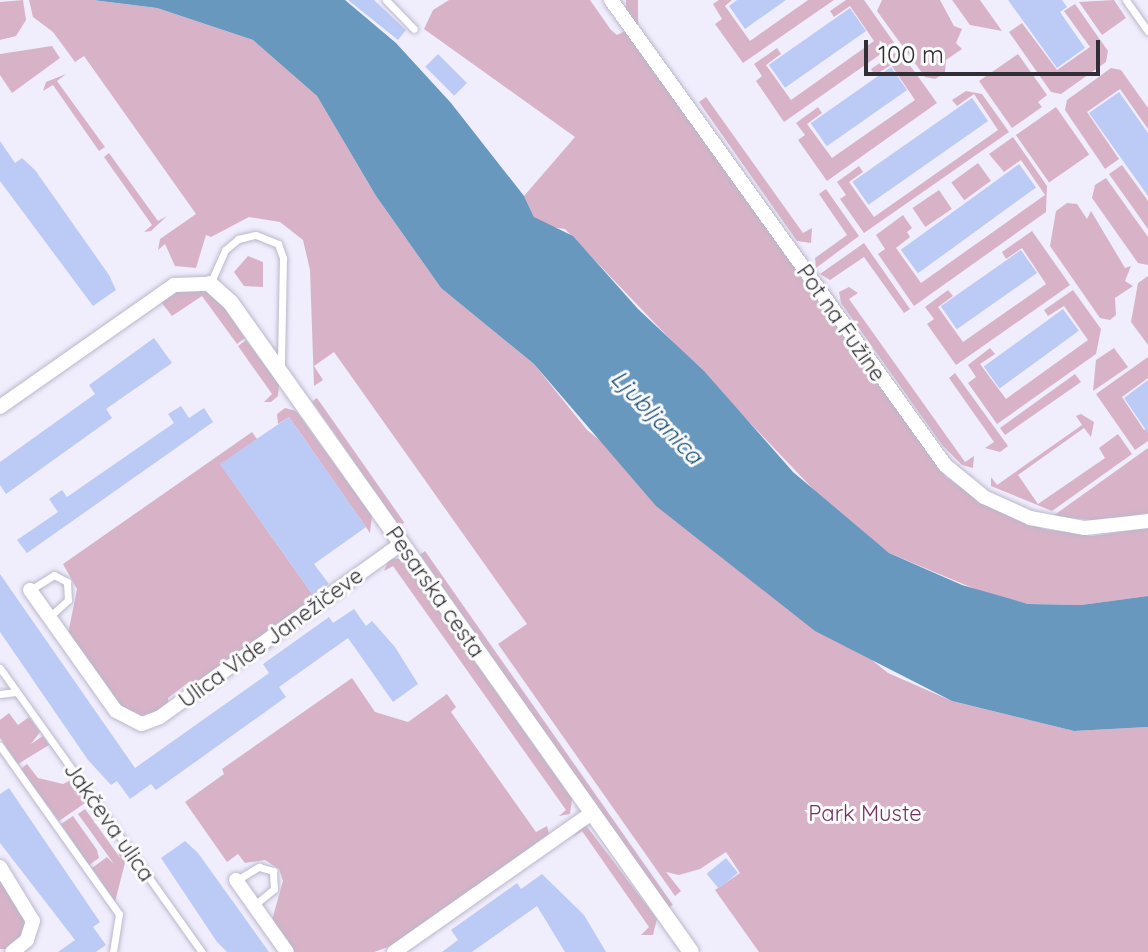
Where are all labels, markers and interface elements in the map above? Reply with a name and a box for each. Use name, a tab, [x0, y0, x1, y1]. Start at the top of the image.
scale bar	[868, 24, 1104, 74]
text: 100 m	[878, 39, 944, 69]
street label: Pot na Fužine	[791, 259, 891, 387]
water label: Ljubljanica	[605, 364, 709, 470]
street label: Pesarska cesta	[380, 521, 490, 663]
street label: Ulica Vide Janežičeve	[174, 562, 368, 714]
street label: Jakčeva ulica	[58, 757, 160, 887]
park label: Park Muste	[808, 801, 922, 827]

